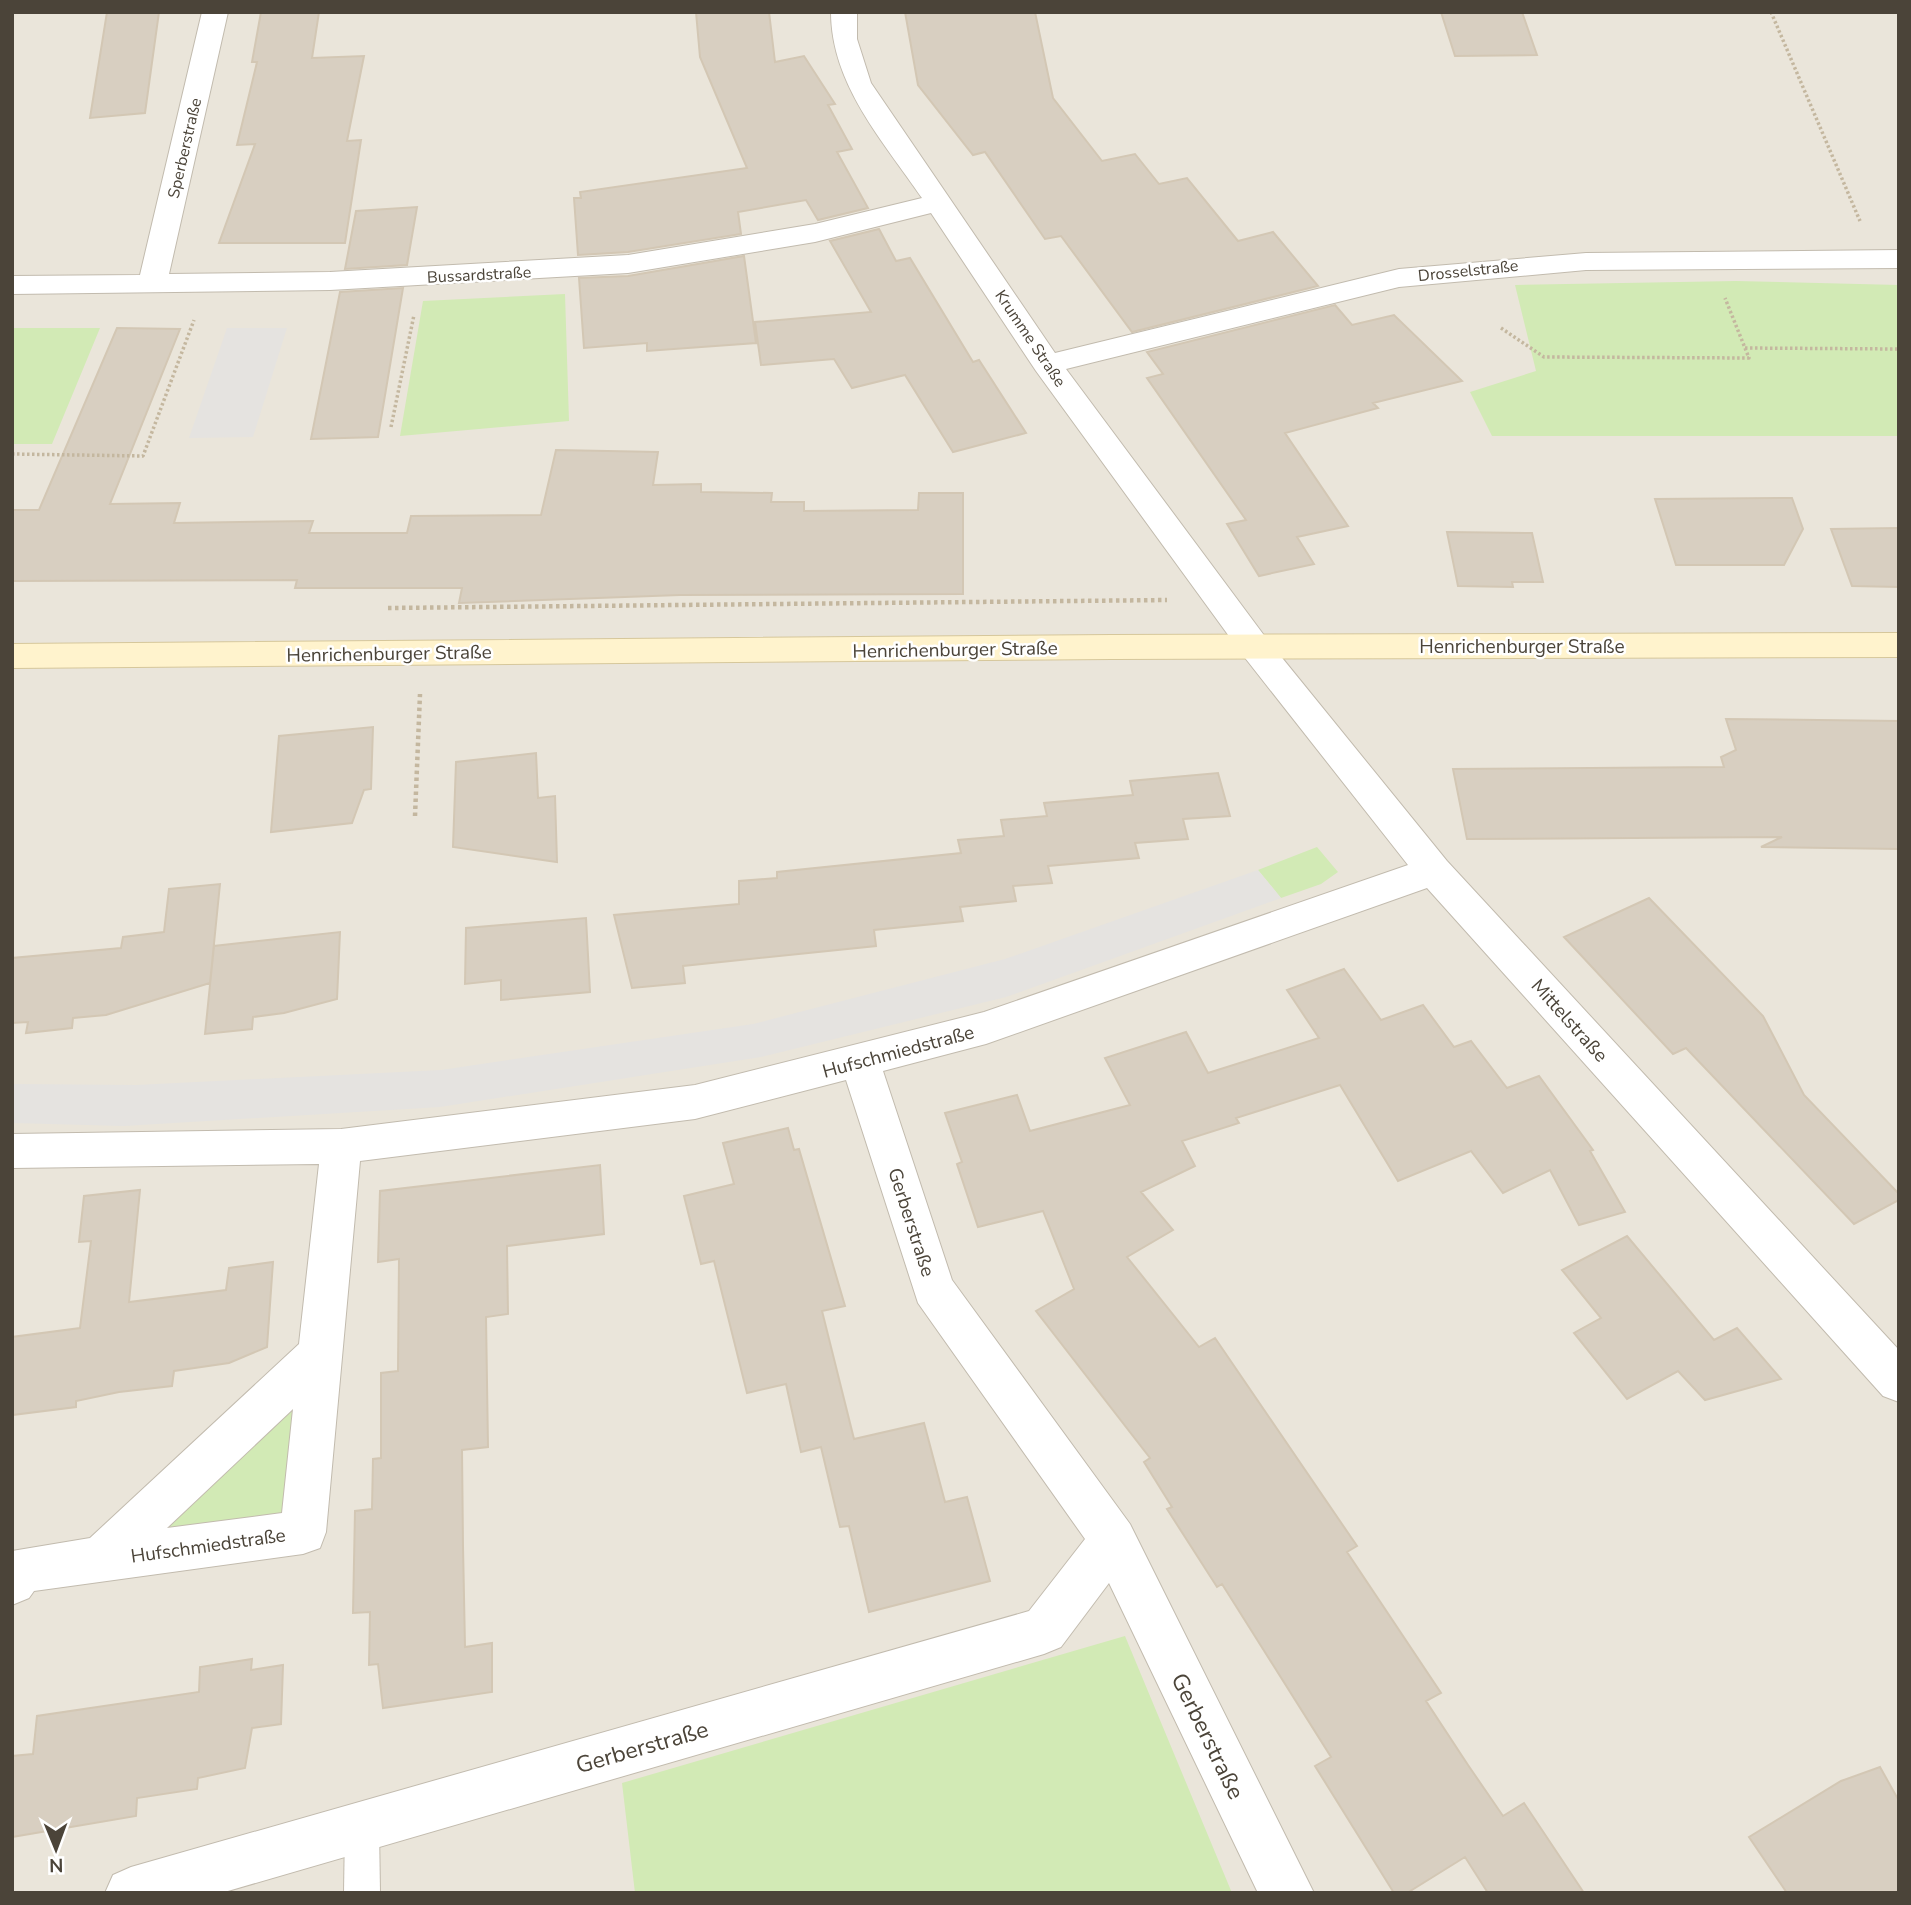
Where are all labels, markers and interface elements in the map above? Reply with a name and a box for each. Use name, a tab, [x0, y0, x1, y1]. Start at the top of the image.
street label: Sperberstraße	[163, 96, 207, 201]
street label: Drosselstraße	[1417, 255, 1519, 287]
street label: Bussardstraße	[426, 261, 532, 289]
street label: Krumme Straße	[990, 286, 1071, 391]
street label: Henrichenburger Straße	[1419, 634, 1625, 660]
street label: Henrichenburger Straße	[852, 635, 1058, 665]
street label: Henrichenburger Straße	[286, 639, 492, 669]
street label: Mittelstraße	[1525, 974, 1614, 1068]
street label: Hufschmiedstraße	[819, 1019, 977, 1085]
street label: Gerberstraße	[881, 1165, 941, 1280]
street label: Hufschmiedstraße	[129, 1522, 287, 1570]
street label: Gerberstraße	[1164, 1668, 1251, 1804]
street label: Gerberstraße	[572, 1714, 712, 1781]
north arrow	[21, 1814, 91, 1884]
text: N	[49, 1852, 64, 1878]

